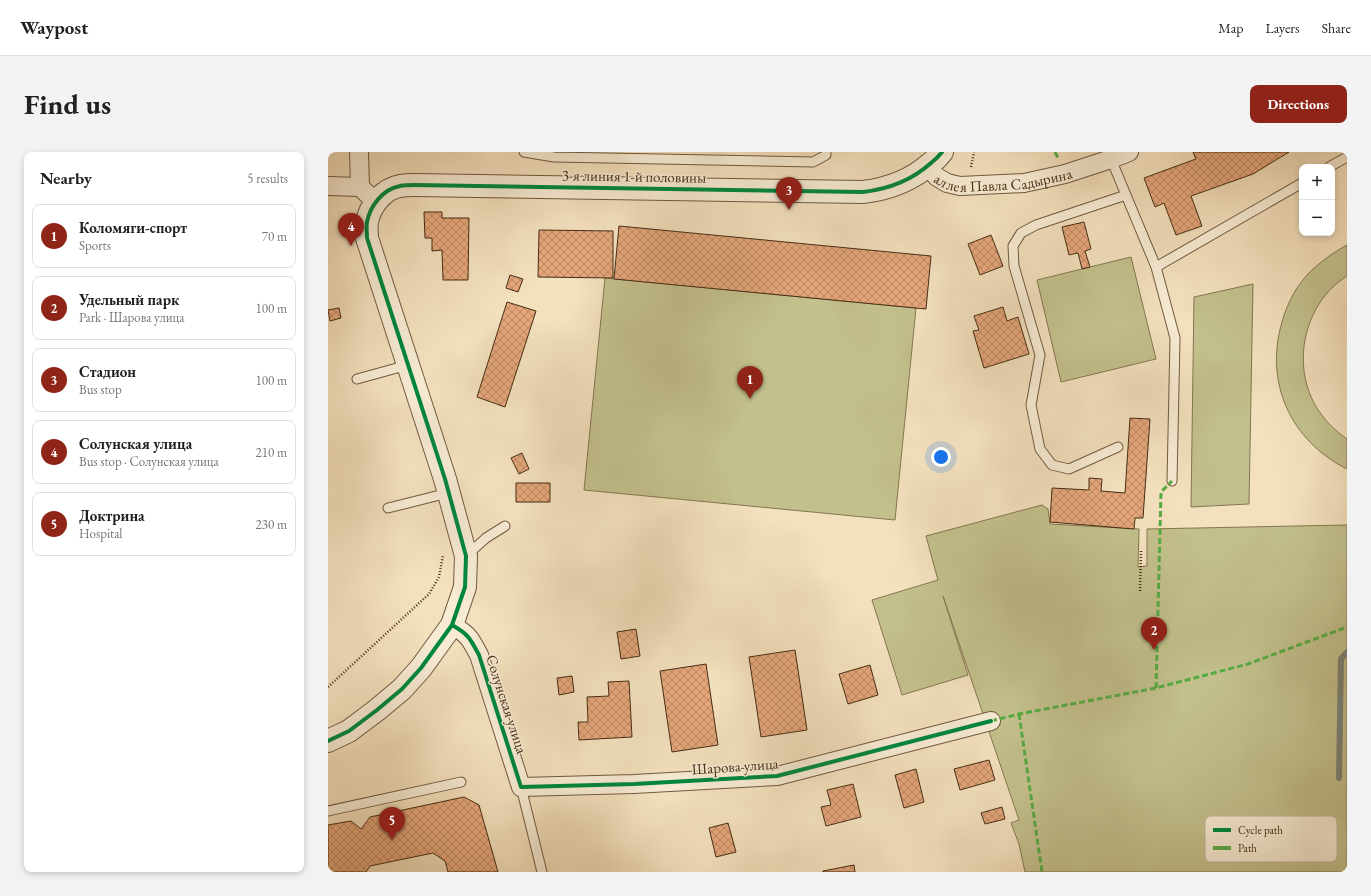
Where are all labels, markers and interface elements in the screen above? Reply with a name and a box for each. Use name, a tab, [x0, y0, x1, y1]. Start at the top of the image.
text: Waypost	[20, 15, 88, 40]
text: Map	[1218, 19, 1243, 37]
text: Layers	[1265, 19, 1300, 37]
text: Share	[1322, 19, 1351, 37]
button: Directions	[1250, 85, 1347, 123]
text: Find us	[24, 86, 111, 122]
street label: аллея Павла Садырина	[931, 163, 1074, 196]
map controls	[1299, 164, 1335, 236]
button: +	[1299, 164, 1335, 200]
street label: 3-я линия 1-й половины	[562, 165, 706, 187]
text: Nearby	[40, 167, 92, 189]
text: 5 results	[247, 170, 288, 187]
pin: 3	[776, 177, 802, 210]
button: −	[1299, 200, 1335, 236]
pin: 4	[338, 213, 364, 246]
text: Коломяги-спорт	[79, 218, 187, 237]
text: 1	[51, 228, 57, 245]
text: 70 m	[262, 228, 287, 245]
text: Sports	[79, 237, 111, 254]
text: Удельный парк	[79, 290, 179, 309]
text: 2	[51, 300, 57, 317]
text: 100 m	[256, 300, 287, 317]
text: Park · Шарова улица	[79, 309, 184, 326]
text: Стадион	[79, 362, 136, 381]
pin: 1	[737, 366, 763, 399]
text: 3	[51, 372, 57, 389]
text: 100 m	[256, 372, 287, 389]
text: Bus stop	[79, 381, 122, 398]
text: Солунская улица	[79, 434, 192, 453]
text: 4	[51, 444, 57, 461]
text: 210 m	[256, 444, 287, 461]
your location	[931, 447, 951, 467]
text: Bus stop · Солунская улица	[79, 453, 219, 470]
text: Доктрина	[79, 506, 145, 525]
text: 5	[51, 516, 57, 533]
text: 230 m	[256, 516, 287, 533]
text: Hospital	[79, 525, 123, 542]
pin: 2	[1141, 617, 1167, 650]
street label: Солунская улица	[482, 652, 532, 756]
street label: Шарова улица	[691, 753, 779, 779]
pin: 5	[379, 807, 405, 840]
legend	[1205, 816, 1337, 862]
text: Cycle path	[1238, 823, 1283, 837]
text: Path	[1238, 841, 1257, 855]

